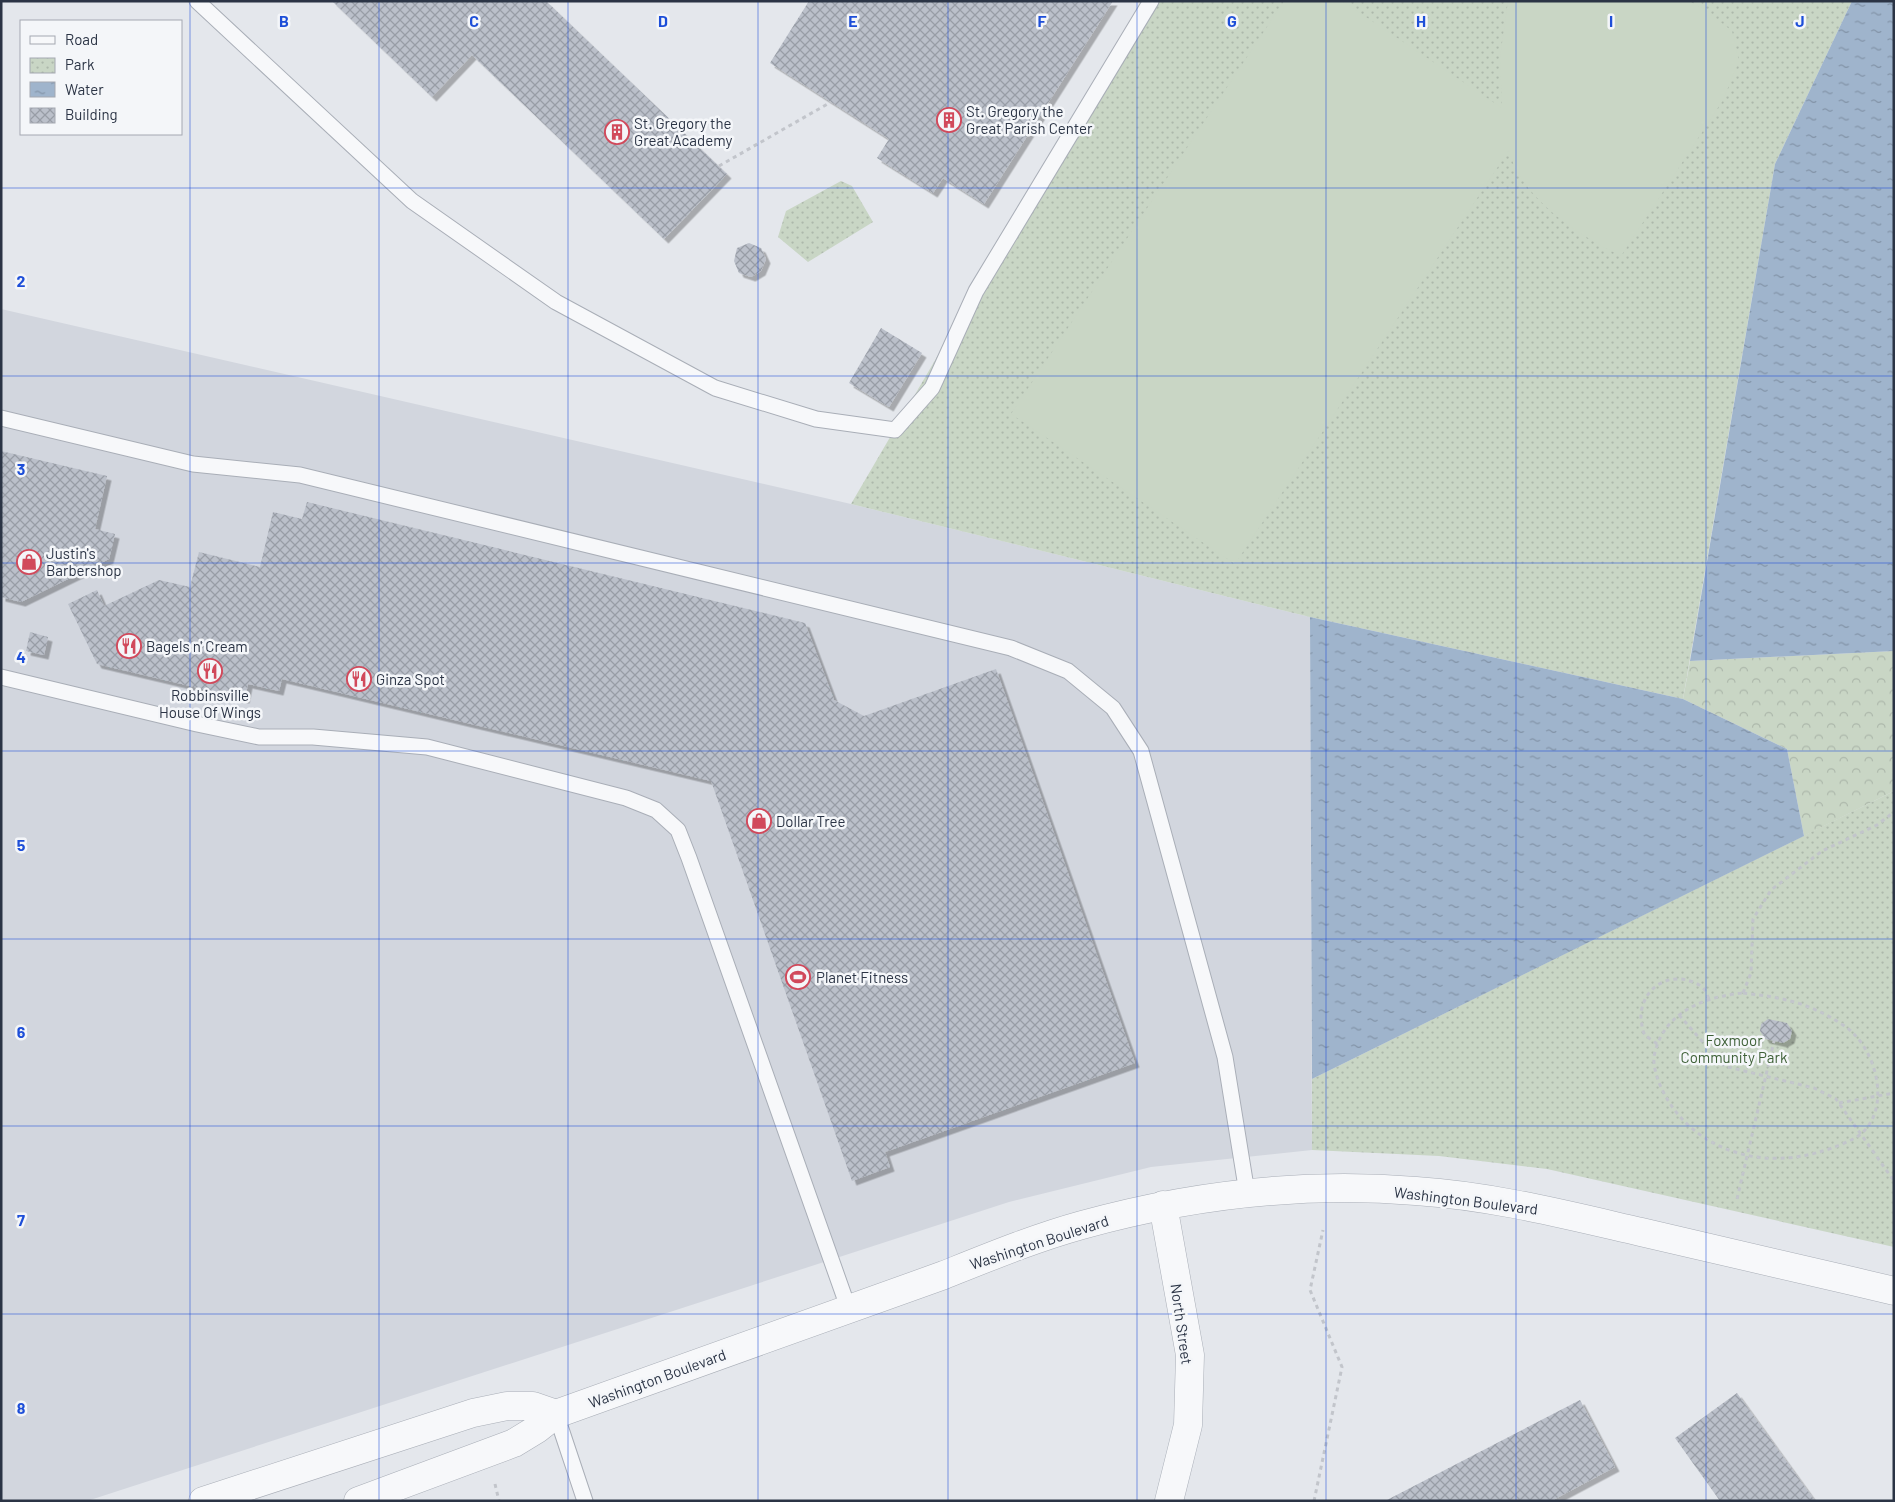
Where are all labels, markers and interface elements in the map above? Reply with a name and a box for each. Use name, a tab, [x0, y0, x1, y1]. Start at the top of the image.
text: B	[279, 11, 289, 30]
text: C	[469, 11, 479, 30]
text: D	[658, 11, 668, 30]
text: E	[848, 11, 858, 30]
text: F	[1038, 11, 1047, 30]
text: G	[1227, 11, 1237, 30]
text: H	[1416, 11, 1426, 30]
text: I	[1609, 11, 1613, 30]
text: J	[1795, 11, 1805, 30]
legend	[20, 20, 182, 135]
text: Road	[65, 30, 98, 48]
text: Park	[65, 55, 95, 73]
text: Water	[65, 80, 104, 98]
place label: St. Gregory the Great Parish Center	[966, 102, 1093, 137]
text: Building	[65, 105, 118, 123]
building icon: St. Gregory the Great Parish Center	[936, 107, 962, 133]
place label: St. Gregory the Great Academy	[634, 114, 732, 149]
building icon: St. Gregory the Great Academy	[604, 119, 630, 145]
text: 2	[17, 271, 26, 290]
text: 3	[17, 459, 25, 478]
place label: Justin's Barbershop	[46, 544, 122, 579]
shop icon: Justin's Barbershop	[16, 549, 42, 575]
restaurant icon: Bagels n' Cream	[116, 633, 142, 659]
place label: Bagels n' Cream	[146, 637, 248, 655]
text: 4	[16, 647, 26, 666]
restaurant icon: Robbinsville House Of Wings	[197, 658, 223, 684]
restaurant icon: Ginza Spot	[346, 666, 372, 692]
place label: Ginza Spot	[376, 670, 445, 688]
place label: Robbinsville House Of Wings	[159, 686, 261, 721]
shop icon: Dollar Tree	[746, 808, 772, 834]
place label: Dollar Tree	[776, 812, 846, 830]
text: 5	[17, 835, 26, 854]
sports icon: Planet Fitness	[785, 964, 811, 990]
place label: Planet Fitness	[816, 968, 908, 986]
text: 6	[17, 1022, 26, 1041]
park label: Foxmoor Community Park	[1681, 1031, 1788, 1066]
street label: Washington Boulevard	[1393, 1182, 1539, 1218]
text: 7	[17, 1210, 25, 1229]
street label: Washington Boulevard	[967, 1211, 1111, 1273]
street label: North Street	[1167, 1282, 1197, 1366]
street label: Washington Boulevard	[586, 1345, 728, 1411]
text: 8	[17, 1398, 26, 1417]

